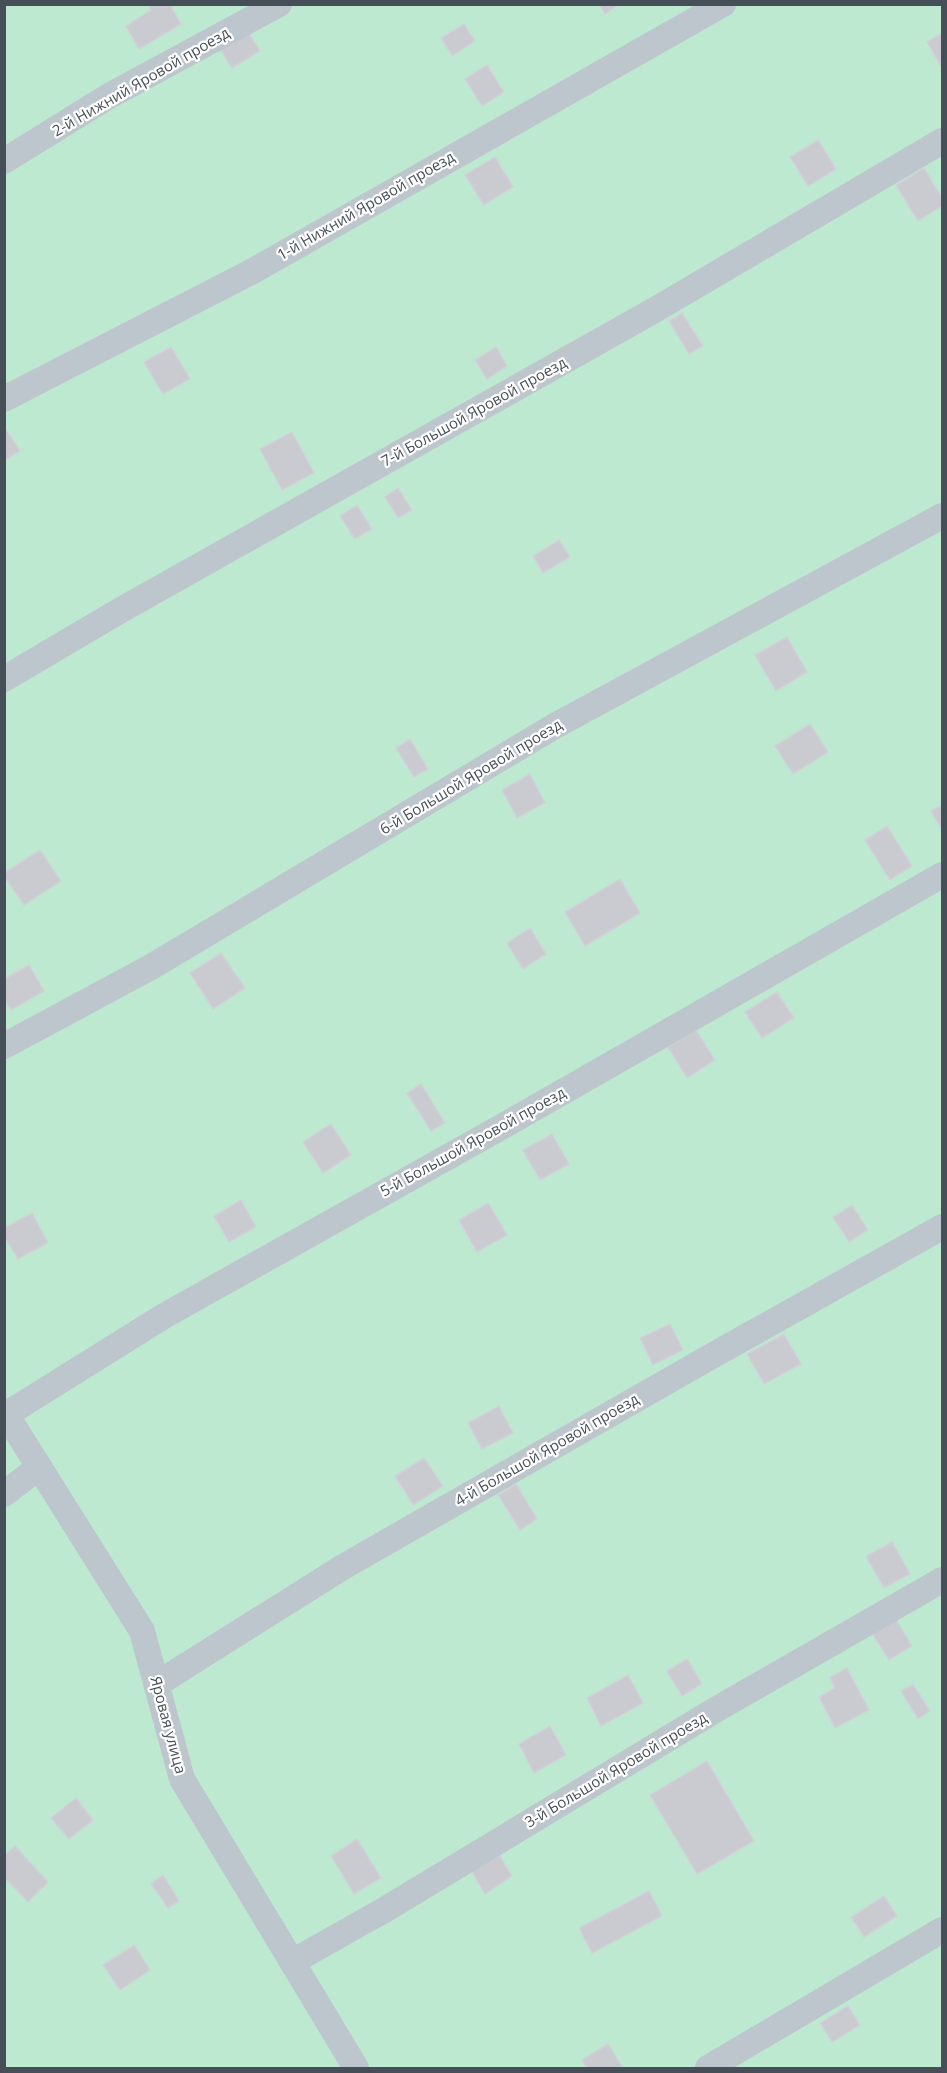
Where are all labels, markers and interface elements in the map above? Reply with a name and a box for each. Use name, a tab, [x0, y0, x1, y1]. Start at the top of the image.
street label: 2-й Нижний Яровой проезд	[48, 22, 233, 140]
street label: 1-й Нижний Яровой проезд	[273, 146, 458, 264]
street label: 7-й Большой Яровой проезд	[377, 352, 570, 470]
street label: 6-й Большой Яровой проезд	[376, 714, 565, 838]
street label: 5-й Большой Яровой проезд	[376, 1082, 569, 1200]
street label: 4-й Большой Яровой проезд	[451, 1388, 642, 1510]
street label: Яровая улица	[146, 1674, 192, 1776]
street label: 3-й Большой Яровой проезд	[521, 1707, 710, 1831]

